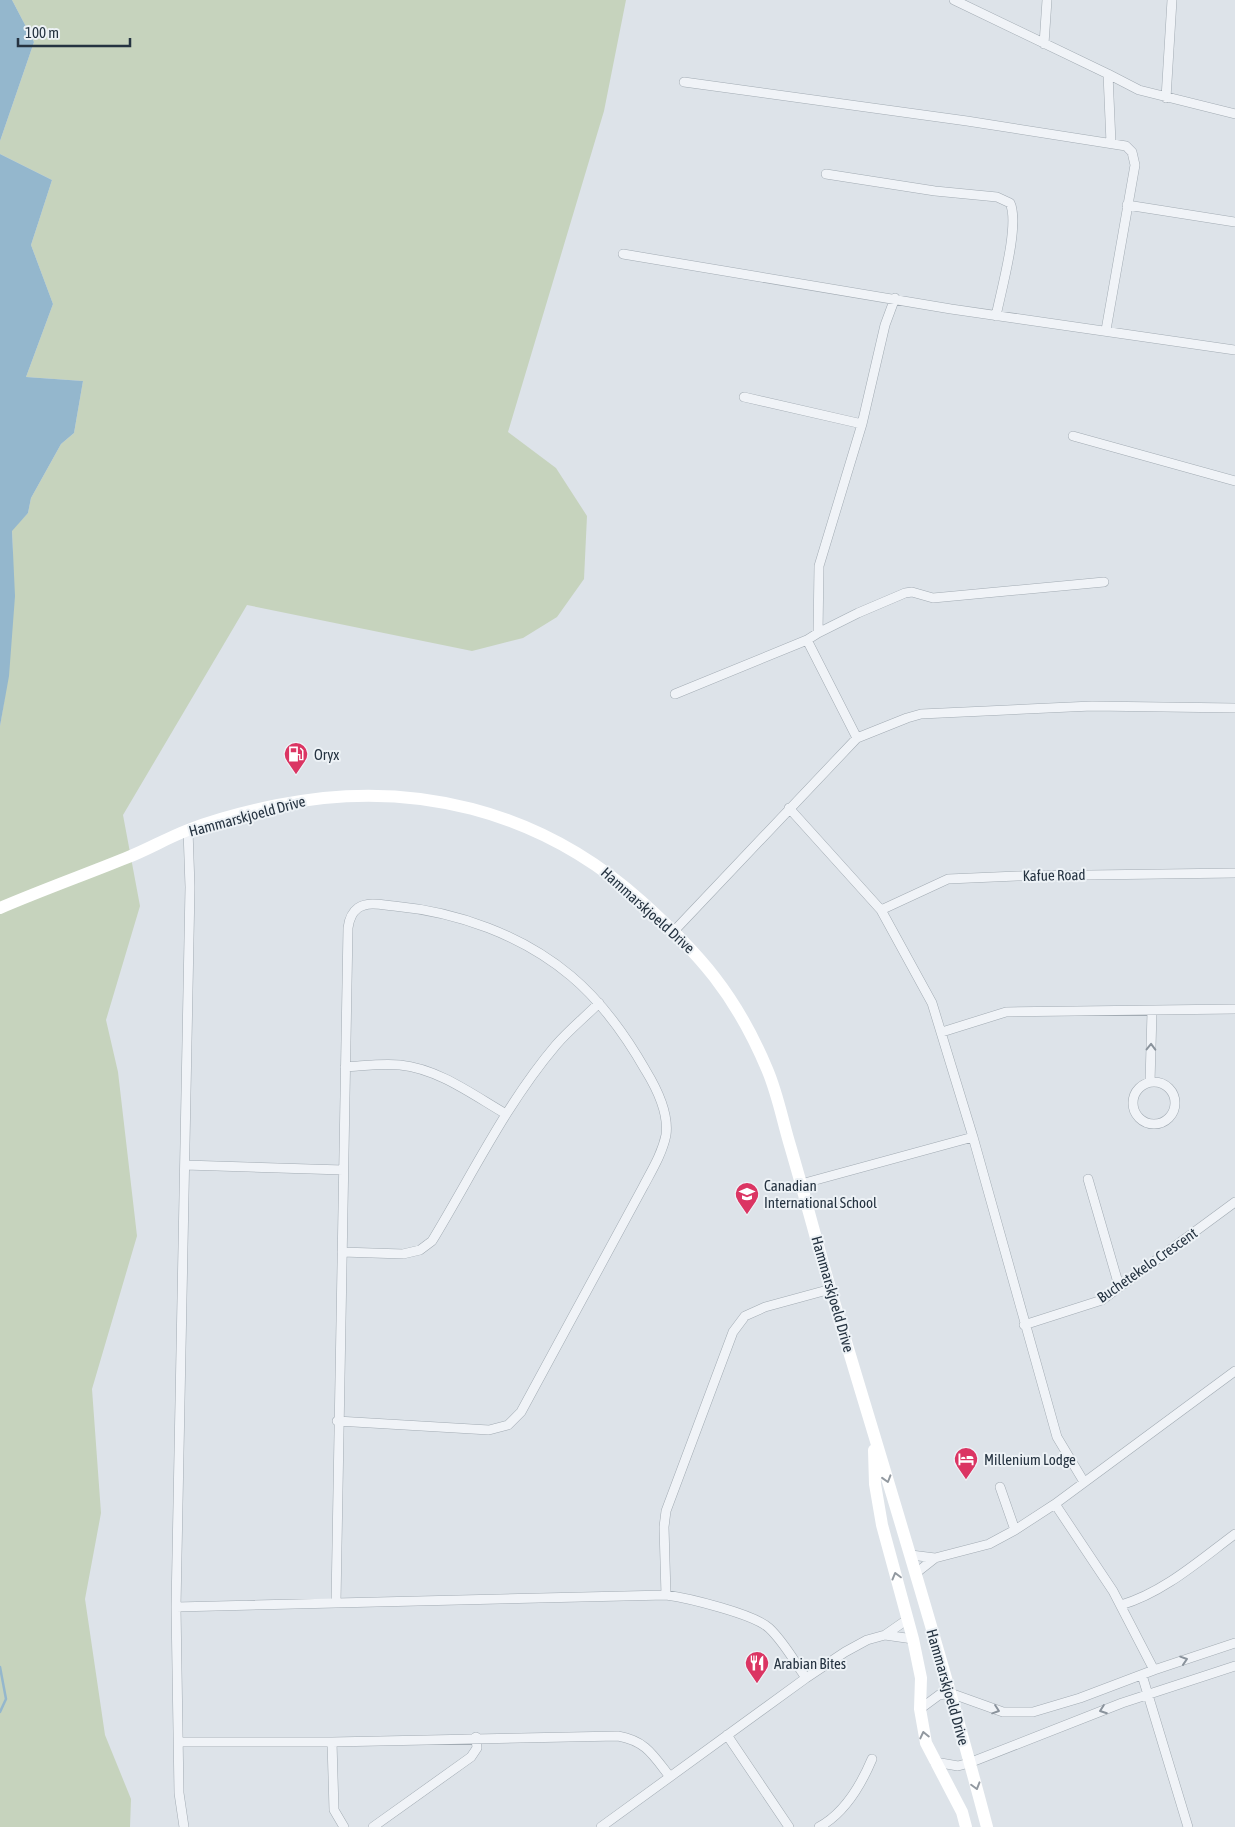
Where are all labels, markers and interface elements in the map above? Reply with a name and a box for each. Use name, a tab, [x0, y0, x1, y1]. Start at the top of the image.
scale bar	[18, 15, 130, 47]
text: 100 m	[25, 24, 59, 41]
fuel station icon: Oryx	[283, 741, 309, 775]
place label: Oryx	[314, 746, 339, 763]
street label: Hammarskjoeld Drive	[187, 792, 307, 840]
street label: Hammarskjoeld Drive	[598, 864, 698, 957]
street label: Kafue Road	[1022, 866, 1086, 884]
one-way arrow	[1146, 1043, 1156, 1050]
place label: Canadian International School	[764, 1177, 877, 1211]
school or university icon: Canadian International School	[734, 1181, 760, 1215]
street label: Buchetekelo Crescent	[1094, 1224, 1200, 1306]
street label: Hammarskjoeld Drive	[808, 1234, 858, 1354]
hotel icon: Millenium Lodge	[953, 1446, 979, 1480]
place label: Millenium Lodge	[984, 1451, 1076, 1468]
one-way arrow	[882, 1474, 892, 1483]
one-way arrow	[891, 1572, 902, 1581]
street label: Hammarskjoeld Drive	[923, 1627, 973, 1747]
restaurant icon: Arabian Bites	[744, 1650, 770, 1684]
place label: Arabian Bites	[774, 1655, 846, 1672]
one-way arrow	[1179, 1656, 1188, 1666]
one-way arrow	[991, 1704, 1000, 1714]
one-way arrow	[1099, 1704, 1107, 1714]
one-way arrow	[919, 1731, 930, 1740]
one-way arrow	[970, 1782, 981, 1791]

